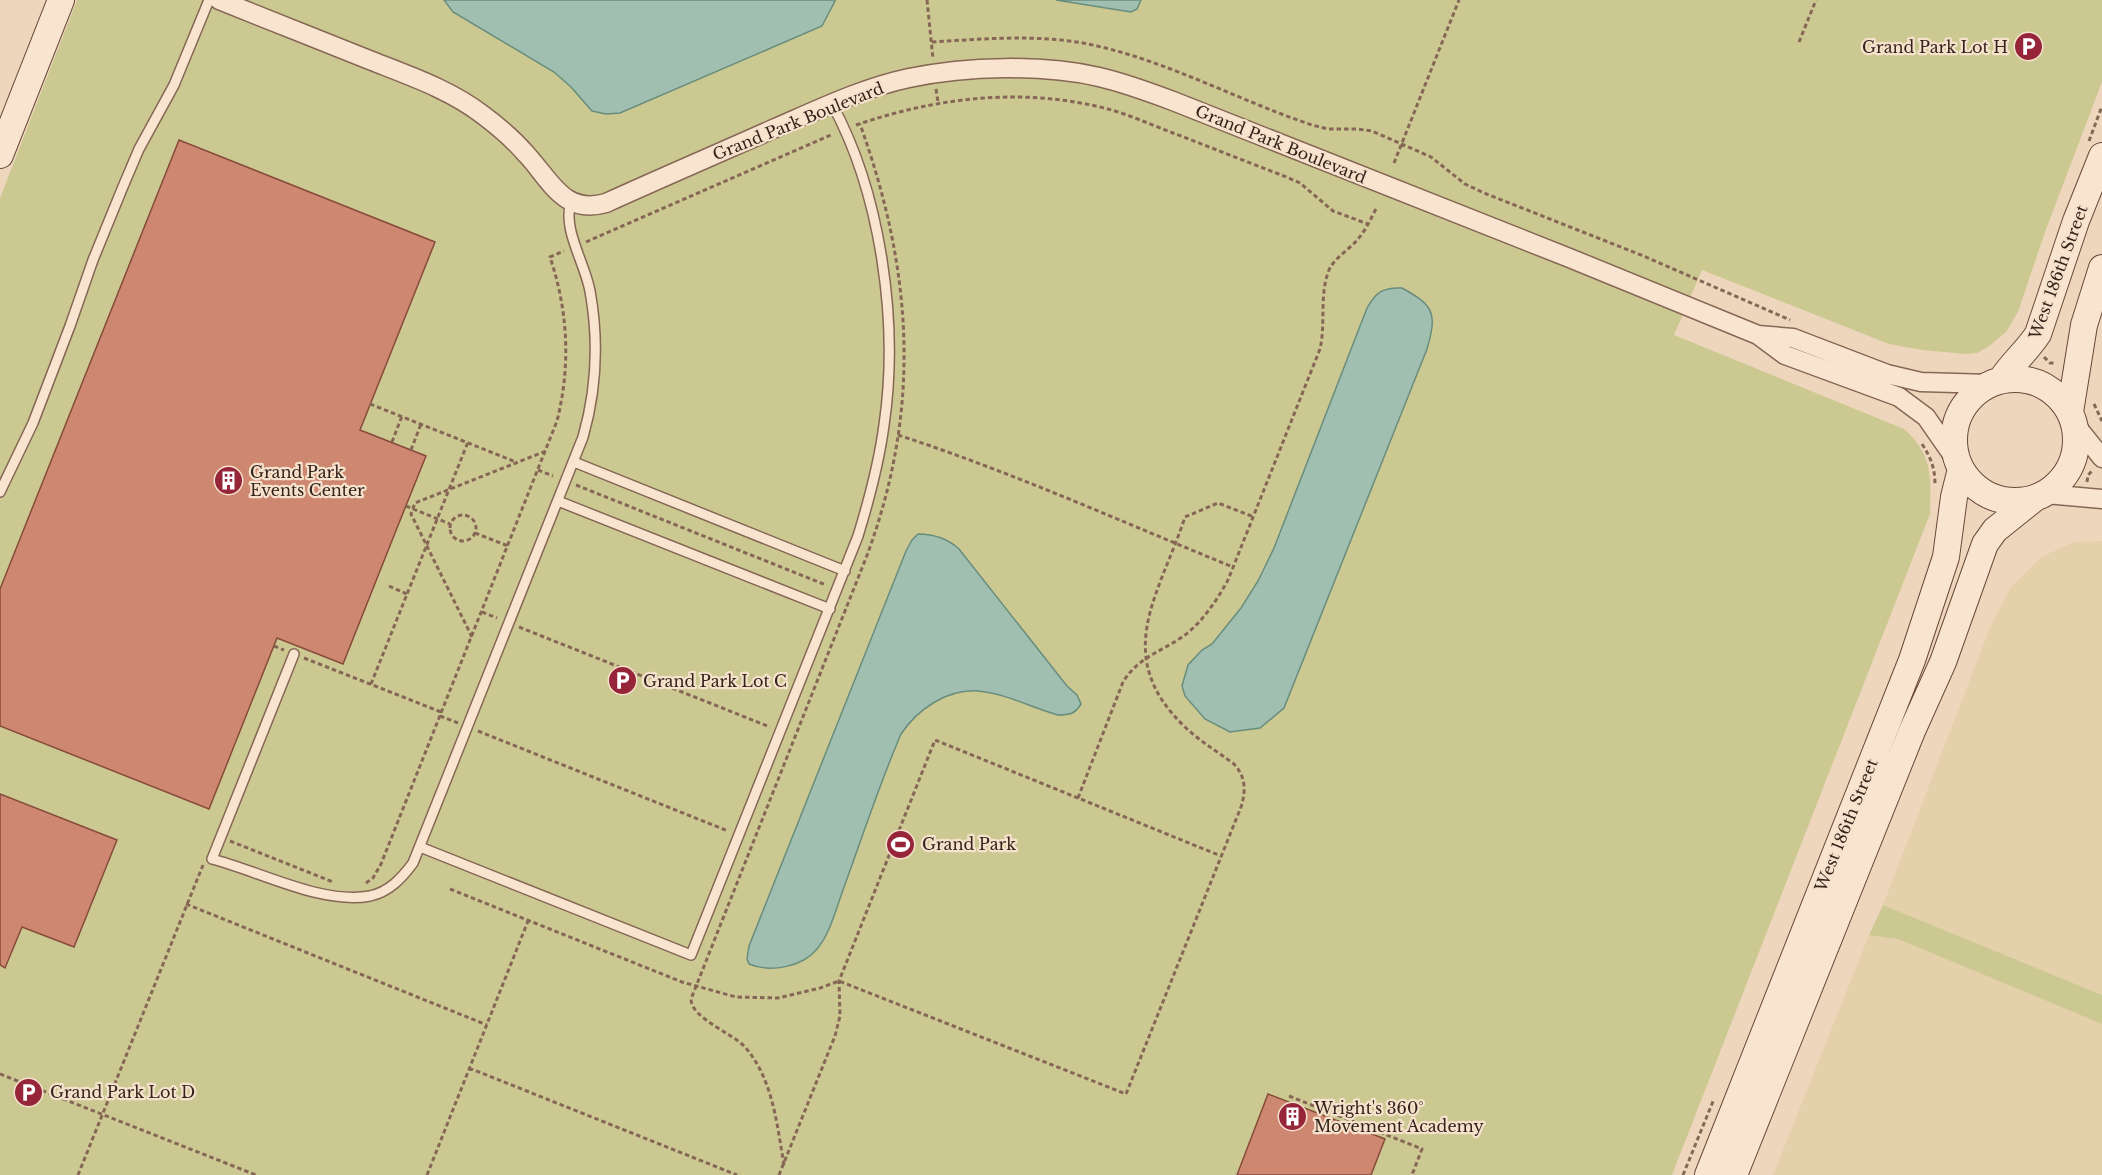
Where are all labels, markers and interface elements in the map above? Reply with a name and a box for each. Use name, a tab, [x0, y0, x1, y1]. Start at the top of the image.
parking icon: Grand Park Lot H	[2013, 31, 2045, 63]
place label: Grand Park Lot H	[1862, 37, 2008, 57]
street label: Grand Park Boulevard	[710, 77, 887, 164]
street label: Grand Park Boulevard	[1193, 101, 1370, 188]
street label: West 186th Street	[2024, 202, 2092, 343]
place label: Grand Park Events Center	[250, 462, 365, 500]
building icon: Grand Park Events Center	[213, 465, 245, 497]
parking icon: Grand Park Lot C	[606, 665, 638, 697]
place label: Grand Park Lot C	[643, 671, 787, 691]
street label: West 186th Street	[1810, 756, 1882, 895]
sports icon: Grand Park	[885, 828, 917, 860]
place label: Grand Park	[922, 834, 1016, 854]
parking icon: Grand Park Lot D	[13, 1076, 45, 1108]
place label: Grand Park Lot D	[50, 1082, 195, 1102]
place label: Wright's 360° Movement Academy	[1313, 1098, 1484, 1136]
building icon: Wright's 360° Movement Academy	[1277, 1101, 1309, 1133]

